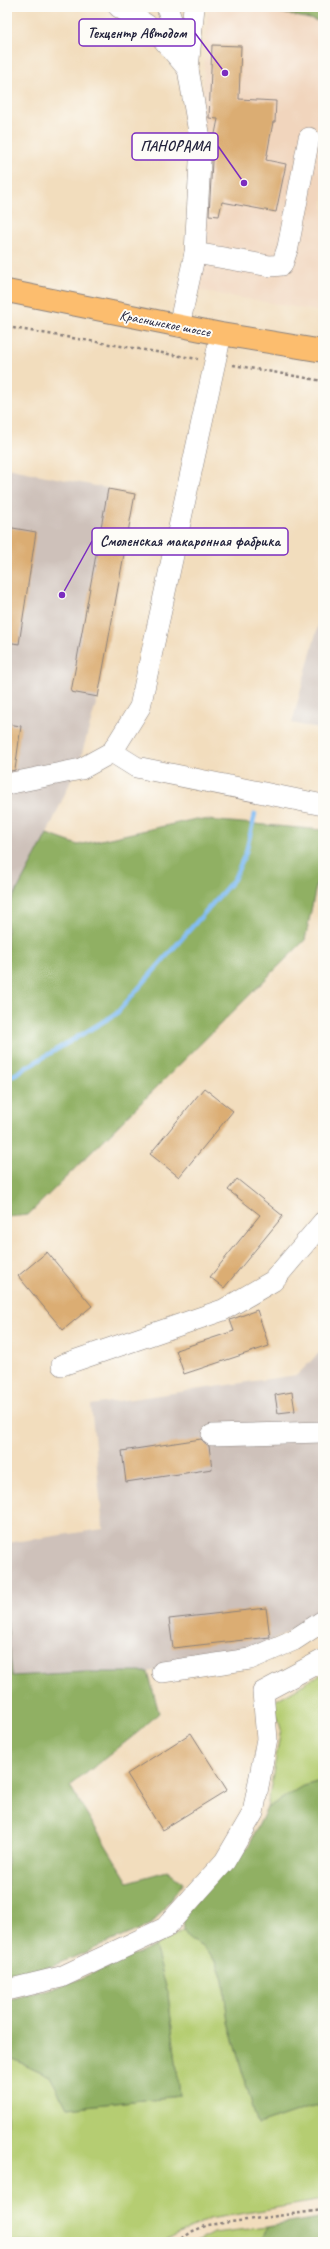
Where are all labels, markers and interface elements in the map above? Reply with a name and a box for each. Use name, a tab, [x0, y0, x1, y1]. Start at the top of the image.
callout: Техцентр Автодом	[79, 19, 195, 46]
text: Техцентр Автодом	[88, 24, 188, 43]
callout: ПАНОРАМА	[132, 133, 218, 160]
text: ПАНОРАМА	[140, 137, 211, 156]
street label: Краснинское шоссе	[118, 306, 213, 341]
callout: Смоленская макаронная фабрика	[92, 528, 288, 555]
text: Смоленская макаронная фабрика	[100, 532, 281, 551]

